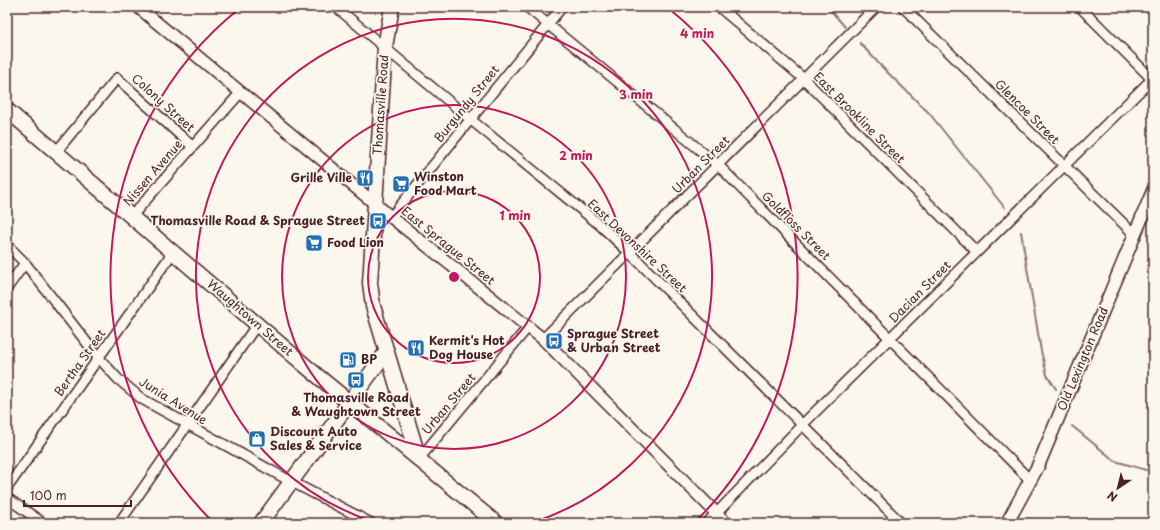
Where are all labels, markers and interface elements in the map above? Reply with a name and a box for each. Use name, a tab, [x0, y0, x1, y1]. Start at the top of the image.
text: 4 min	[680, 24, 714, 42]
street label: Thomasville Road	[368, 54, 392, 156]
street label: Burgundy Street	[429, 61, 503, 146]
street label: East Brookline Street	[810, 67, 910, 167]
street label: Colony Street	[128, 69, 199, 136]
street label: Glencoe Street	[991, 75, 1064, 148]
text: 3 min	[619, 85, 653, 103]
street label: Urban Street	[667, 131, 733, 197]
street label: Nissen Avenue	[118, 135, 186, 209]
text: 2 min	[559, 146, 593, 164]
place label: Winston Food Mart	[414, 167, 477, 199]
place label: Grille Ville	[291, 168, 352, 186]
restaurant icon: Grille Ville	[355, 168, 375, 188]
supermarket icon: Winston Food Mart	[391, 174, 411, 194]
street label: Goldfloss Street	[758, 187, 835, 264]
street label: East Devonshire Street	[584, 194, 691, 296]
street label: East Sprague Street	[398, 202, 499, 289]
text: 1 min	[499, 206, 531, 224]
place label: Thomasville Road & Sprague Street	[151, 211, 365, 229]
bus stop icon: Thomasville Road & Sprague Street	[368, 211, 388, 231]
supermarket icon: Food Lion	[304, 233, 324, 253]
place label: Food Lion	[327, 233, 384, 251]
street label: Dacian Street	[884, 256, 955, 327]
centre of rings	[447, 270, 461, 284]
street label: Waughtown Street	[204, 275, 298, 360]
street label: Old Lexington Road	[1052, 304, 1112, 413]
place label: Sprague Street & Urban Street	[567, 324, 661, 356]
street label: Bertha Street	[49, 325, 109, 400]
place label: Kermit's Hot Dog House	[429, 331, 505, 363]
bus stop icon: Sprague Street & Urban Street	[544, 331, 564, 351]
restaurant icon: Kermit's Hot Dog House	[406, 338, 426, 358]
fuel station icon: BP	[338, 350, 358, 370]
place label: BP	[361, 350, 377, 368]
street label: Urban Street	[417, 369, 479, 438]
bus stop icon: Thomasville Road & Waughtown Street	[346, 370, 366, 390]
street label: Junia Avenue	[136, 372, 211, 429]
place label: Thomasville Road & Waughtown Street	[291, 388, 421, 420]
place label: Discount Auto Sales & Service	[270, 422, 362, 454]
shop icon: Discount Auto Sales & Service	[247, 429, 267, 449]
north arrow	[1098, 468, 1138, 508]
scale bar	[24, 482, 131, 508]
text: 100 m	[30, 486, 67, 504]
text: N	[1103, 487, 1120, 506]

